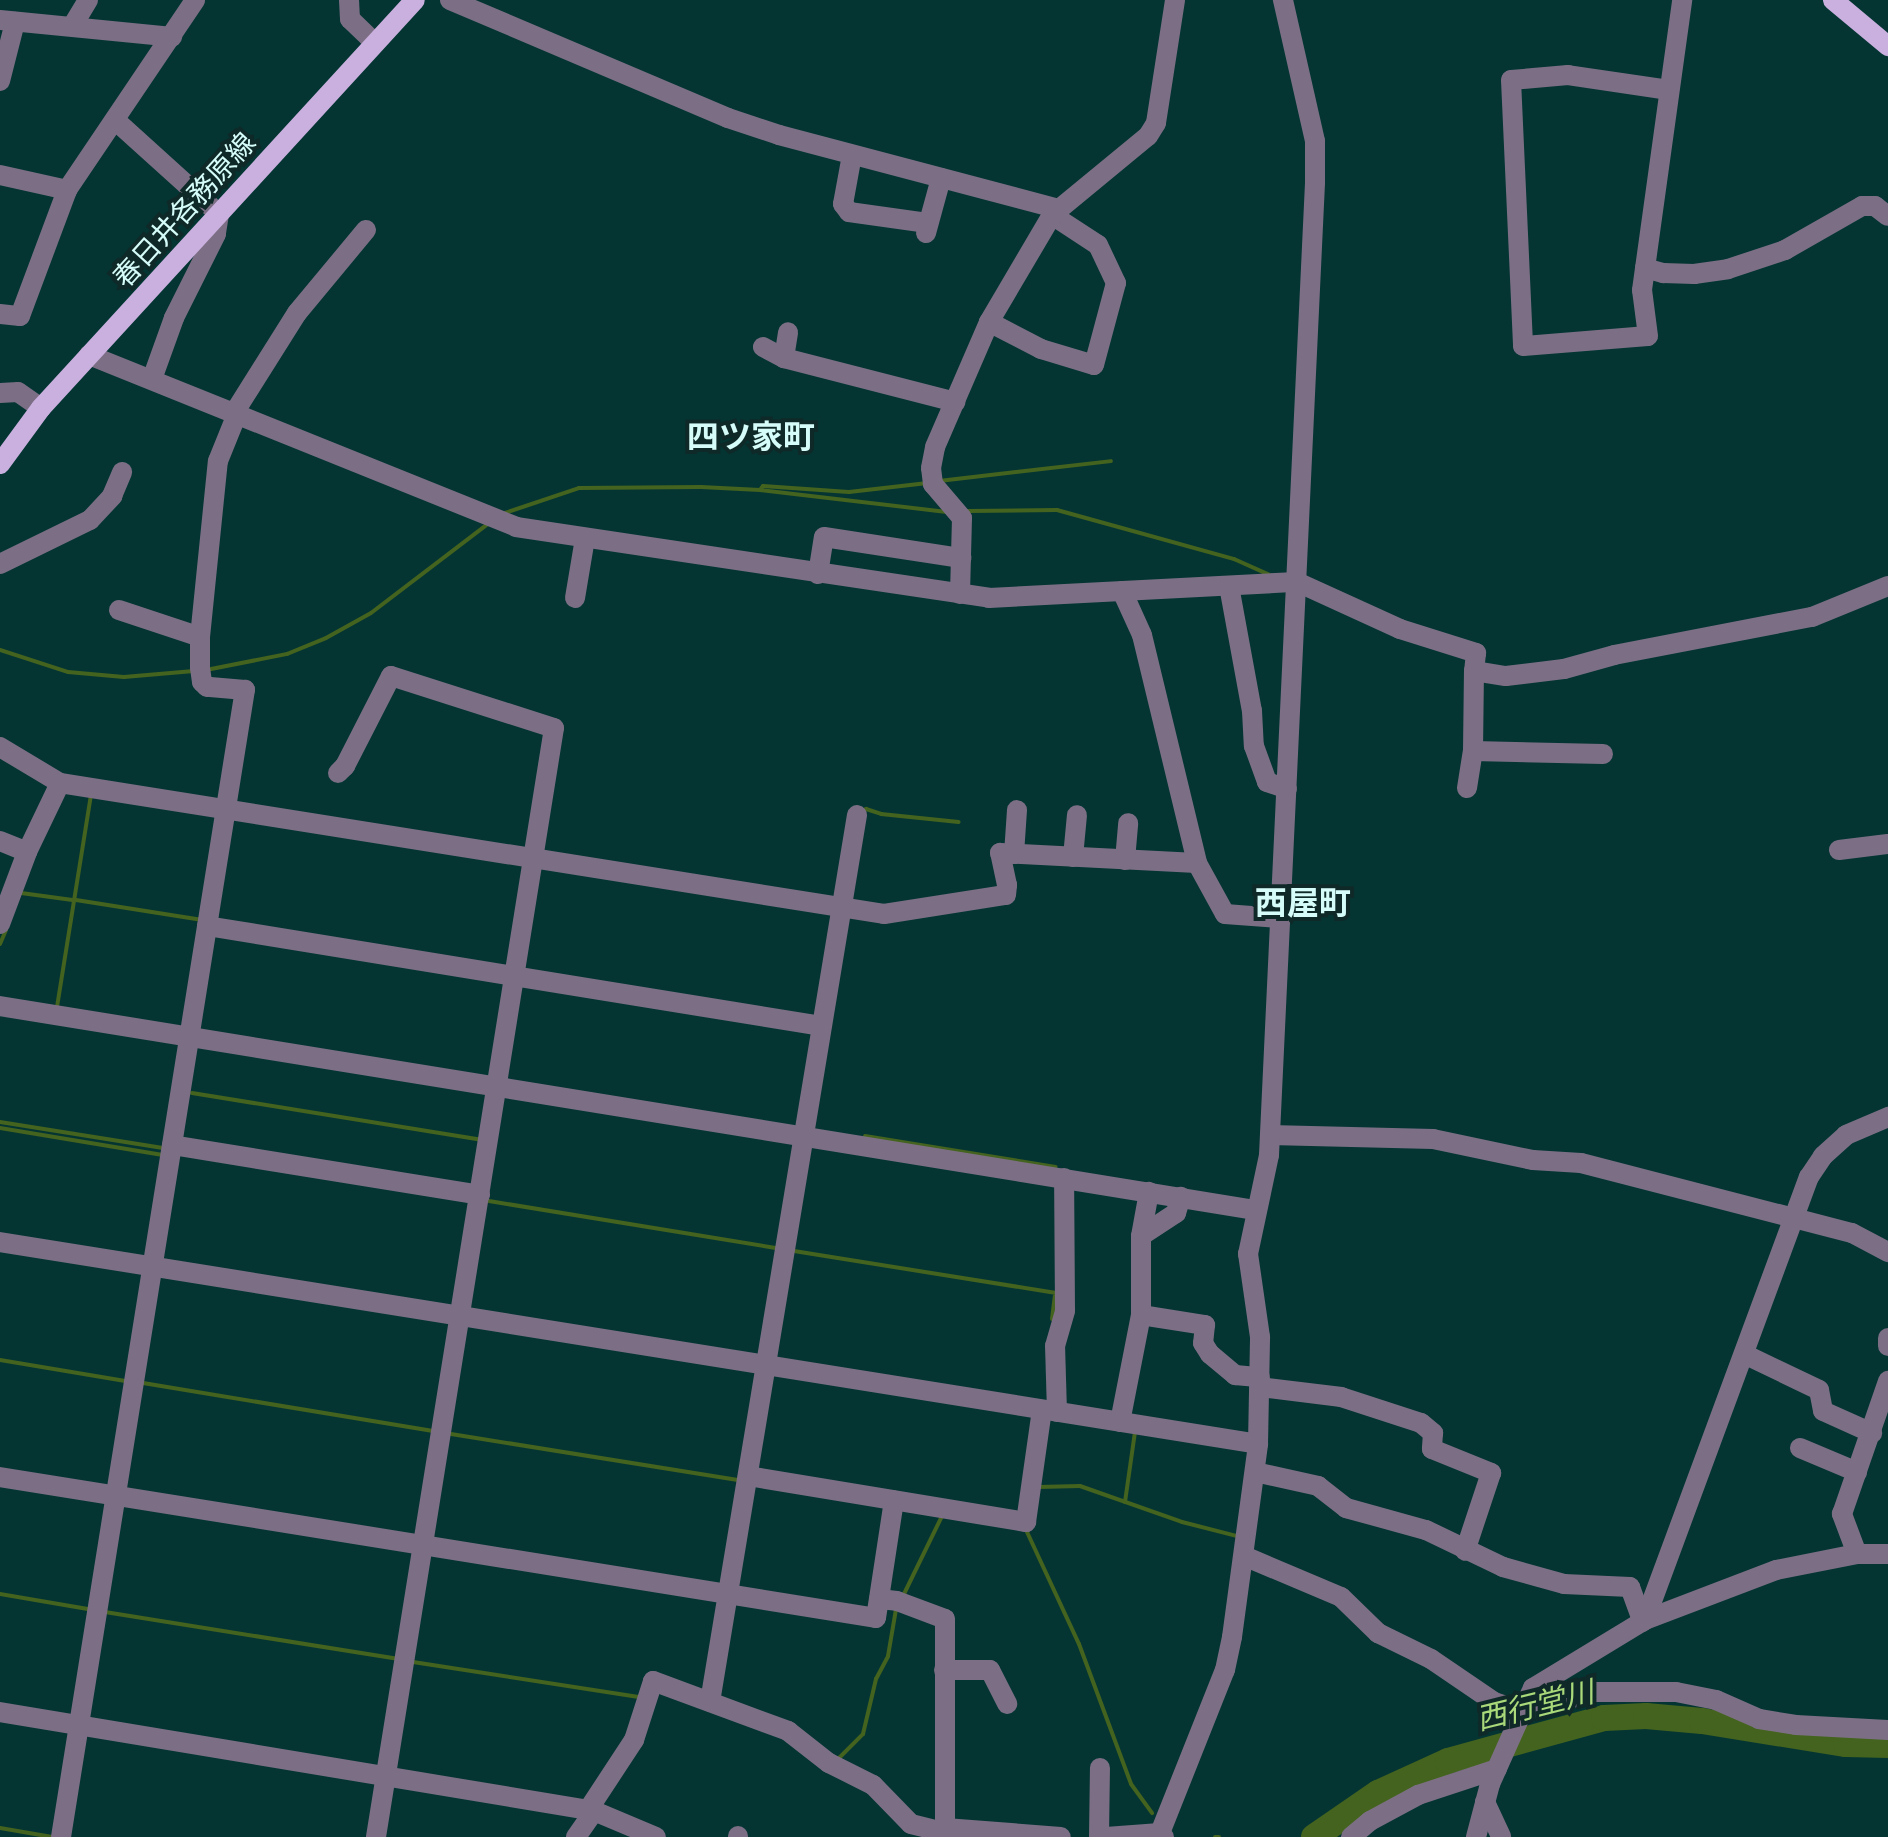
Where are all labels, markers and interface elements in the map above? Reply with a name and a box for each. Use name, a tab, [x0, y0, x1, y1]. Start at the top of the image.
street label: 春日井各務原線	[106, 126, 262, 294]
district label: 四ツ家町	[687, 418, 815, 456]
district label: 西屋町	[1255, 884, 1351, 922]
water label: 西行堂川	[1472, 1674, 1598, 1738]

